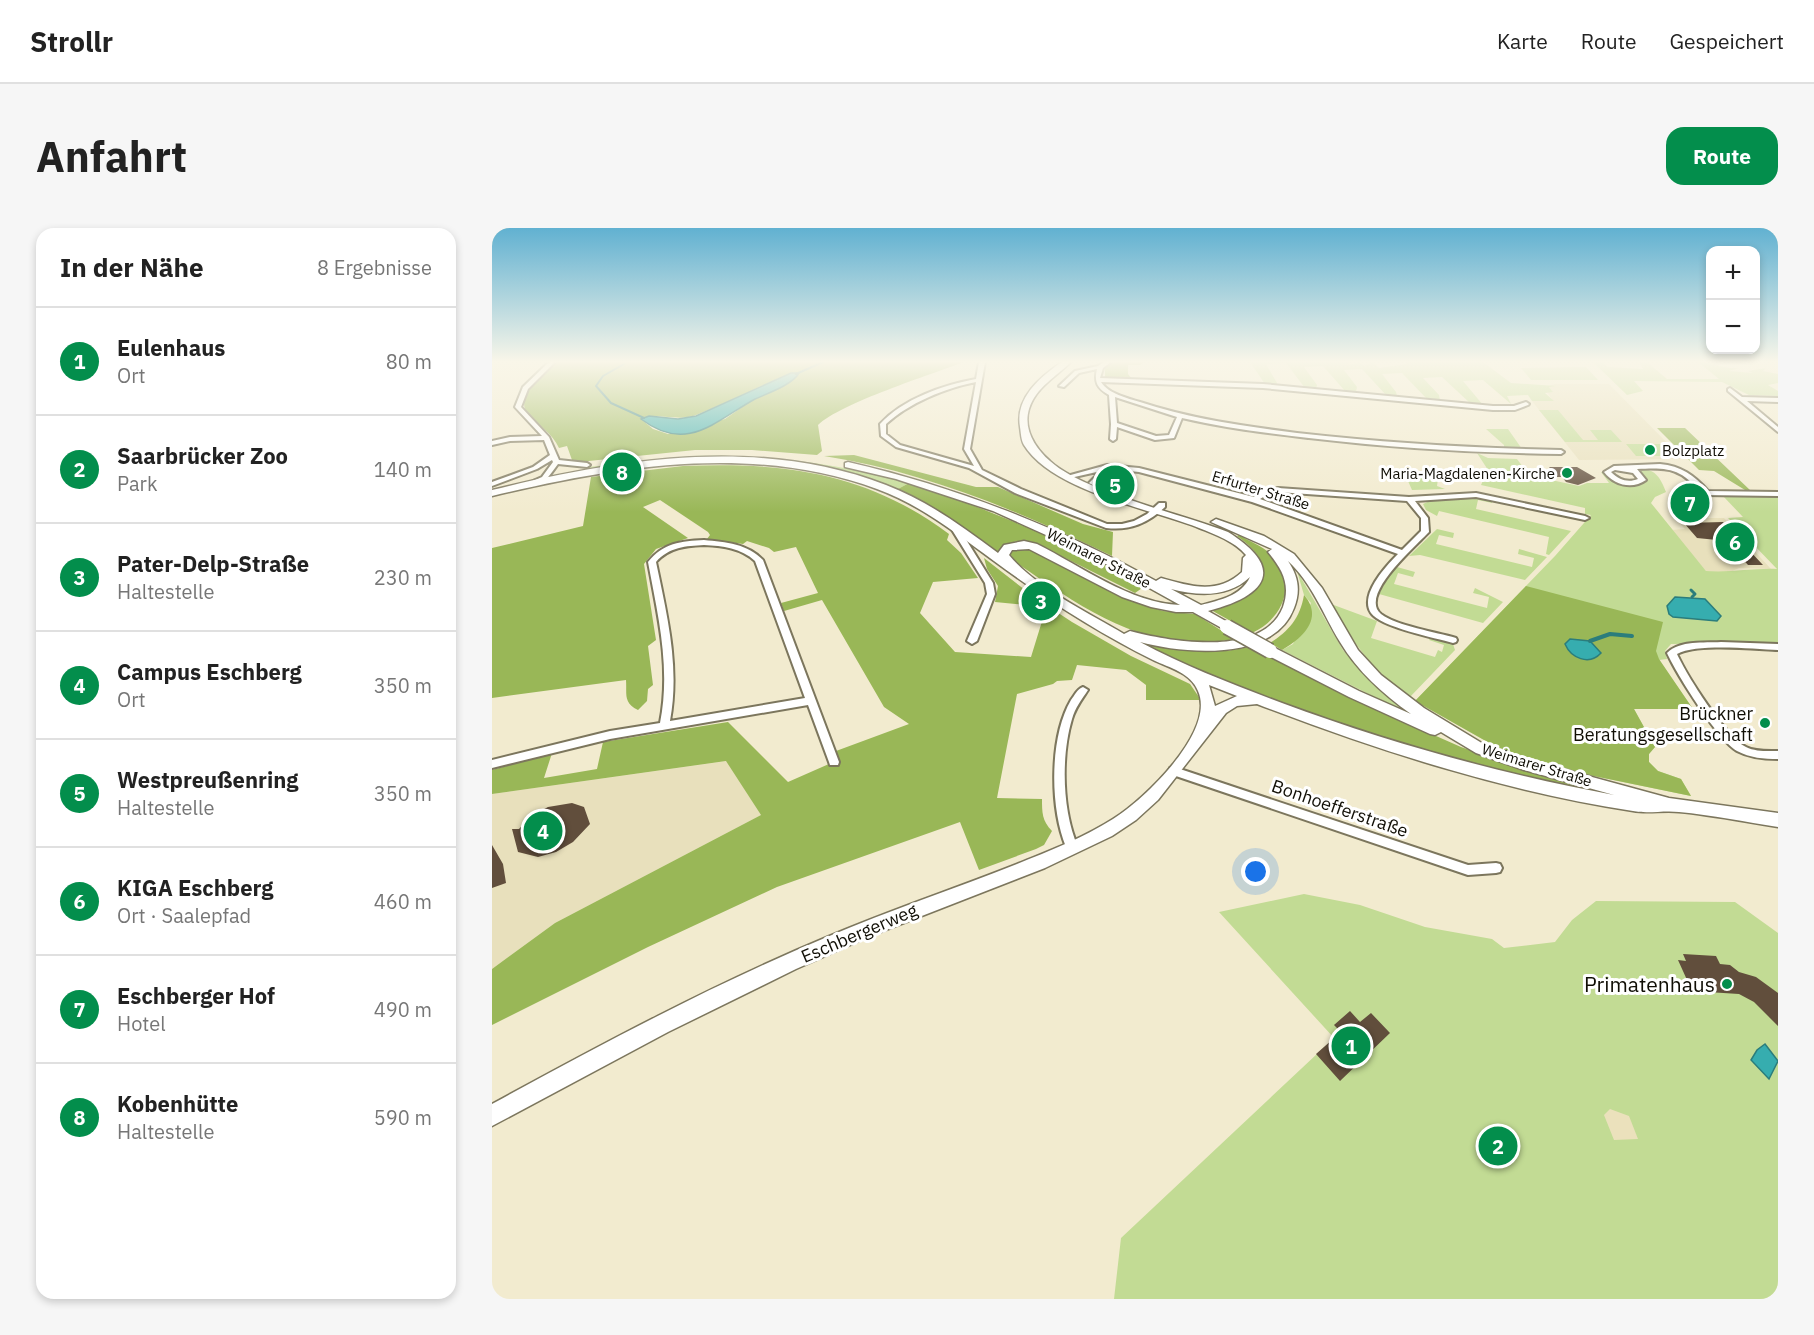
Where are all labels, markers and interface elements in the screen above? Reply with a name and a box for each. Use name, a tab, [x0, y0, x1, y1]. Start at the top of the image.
text: Strollr	[30, 23, 113, 60]
text: Karte	[1497, 27, 1548, 55]
text: Route	[1581, 27, 1637, 55]
text: Gespeichert	[1670, 27, 1784, 55]
button: Route	[1666, 127, 1778, 185]
text: Anfahrt	[36, 129, 187, 184]
map controls	[1706, 246, 1760, 354]
button: +	[1706, 246, 1760, 300]
text: In der Nähe	[60, 250, 204, 284]
text: 8 Ergebnisse	[317, 254, 432, 281]
button: −	[1706, 300, 1760, 354]
text: Eulenhaus	[117, 333, 225, 362]
text: 1	[74, 348, 86, 375]
text: 80 m	[386, 348, 432, 375]
text: Ort	[117, 362, 146, 389]
text: Saarbrücker Zoo	[117, 441, 288, 470]
place label: Bolzplatz	[1662, 441, 1724, 460]
marker: Bolzplatz	[1643, 443, 1657, 457]
pin: 8	[602, 450, 642, 494]
text: 2	[74, 456, 86, 483]
text: 140 m	[374, 456, 432, 483]
pin: 5	[1096, 462, 1134, 508]
place label: Maria-Magdalenen-Kirche	[1380, 464, 1555, 483]
street label: Erfurter Straße	[1210, 466, 1312, 514]
marker: Maria-Magdalenen-Kirche	[1560, 466, 1574, 480]
text: Park	[117, 470, 157, 497]
pin: 7	[1670, 480, 1710, 526]
pin: 6	[1716, 520, 1754, 564]
street label: Weimarer Straße	[1044, 524, 1154, 592]
text: Pater-Delp-Straße	[117, 549, 309, 578]
text: 3	[74, 564, 86, 591]
text: 230 m	[374, 564, 432, 591]
text: Haltestelle	[117, 578, 214, 605]
pin: 3	[1022, 578, 1060, 623]
text: Campus Eschberg	[117, 657, 302, 686]
text: 4	[74, 672, 86, 699]
text: 350 m	[374, 672, 432, 699]
text: Ort	[117, 686, 146, 713]
place label: Brückner Beratungsgesellschaft	[1573, 702, 1753, 746]
marker: Brückner Beratungsgesellschaft	[1758, 716, 1772, 730]
street label: Weimarer Straße	[1480, 739, 1594, 791]
text: Westpreußenring	[117, 765, 298, 794]
street label: Bonhoefferstraße	[1269, 774, 1411, 842]
text: 5	[74, 780, 86, 807]
text: 350 m	[374, 780, 432, 807]
text: Haltestelle	[117, 794, 214, 821]
pin: 4	[524, 808, 562, 854]
your location	[1241, 857, 1270, 886]
text: KIGA Eschberg	[117, 873, 273, 902]
text: 6	[74, 888, 86, 915]
text: 460 m	[374, 888, 432, 915]
street label: Eschbergerweg	[797, 898, 921, 968]
text: Ort · Saalepfad	[117, 902, 251, 929]
place label: Primatenhaus	[1584, 970, 1715, 998]
marker: Primatenhaus	[1720, 977, 1734, 991]
text: Eschberger Hof	[117, 981, 275, 1010]
text: 7	[74, 996, 86, 1023]
text: 490 m	[374, 996, 432, 1023]
text: Hotel	[117, 1010, 166, 1037]
pin: 1	[1332, 1024, 1370, 1068]
text: Kobenhütte	[117, 1089, 238, 1118]
text: 8	[74, 1104, 86, 1131]
text: 590 m	[374, 1104, 432, 1131]
text: Haltestelle	[117, 1118, 214, 1145]
pin: 2	[1478, 1124, 1518, 1168]

